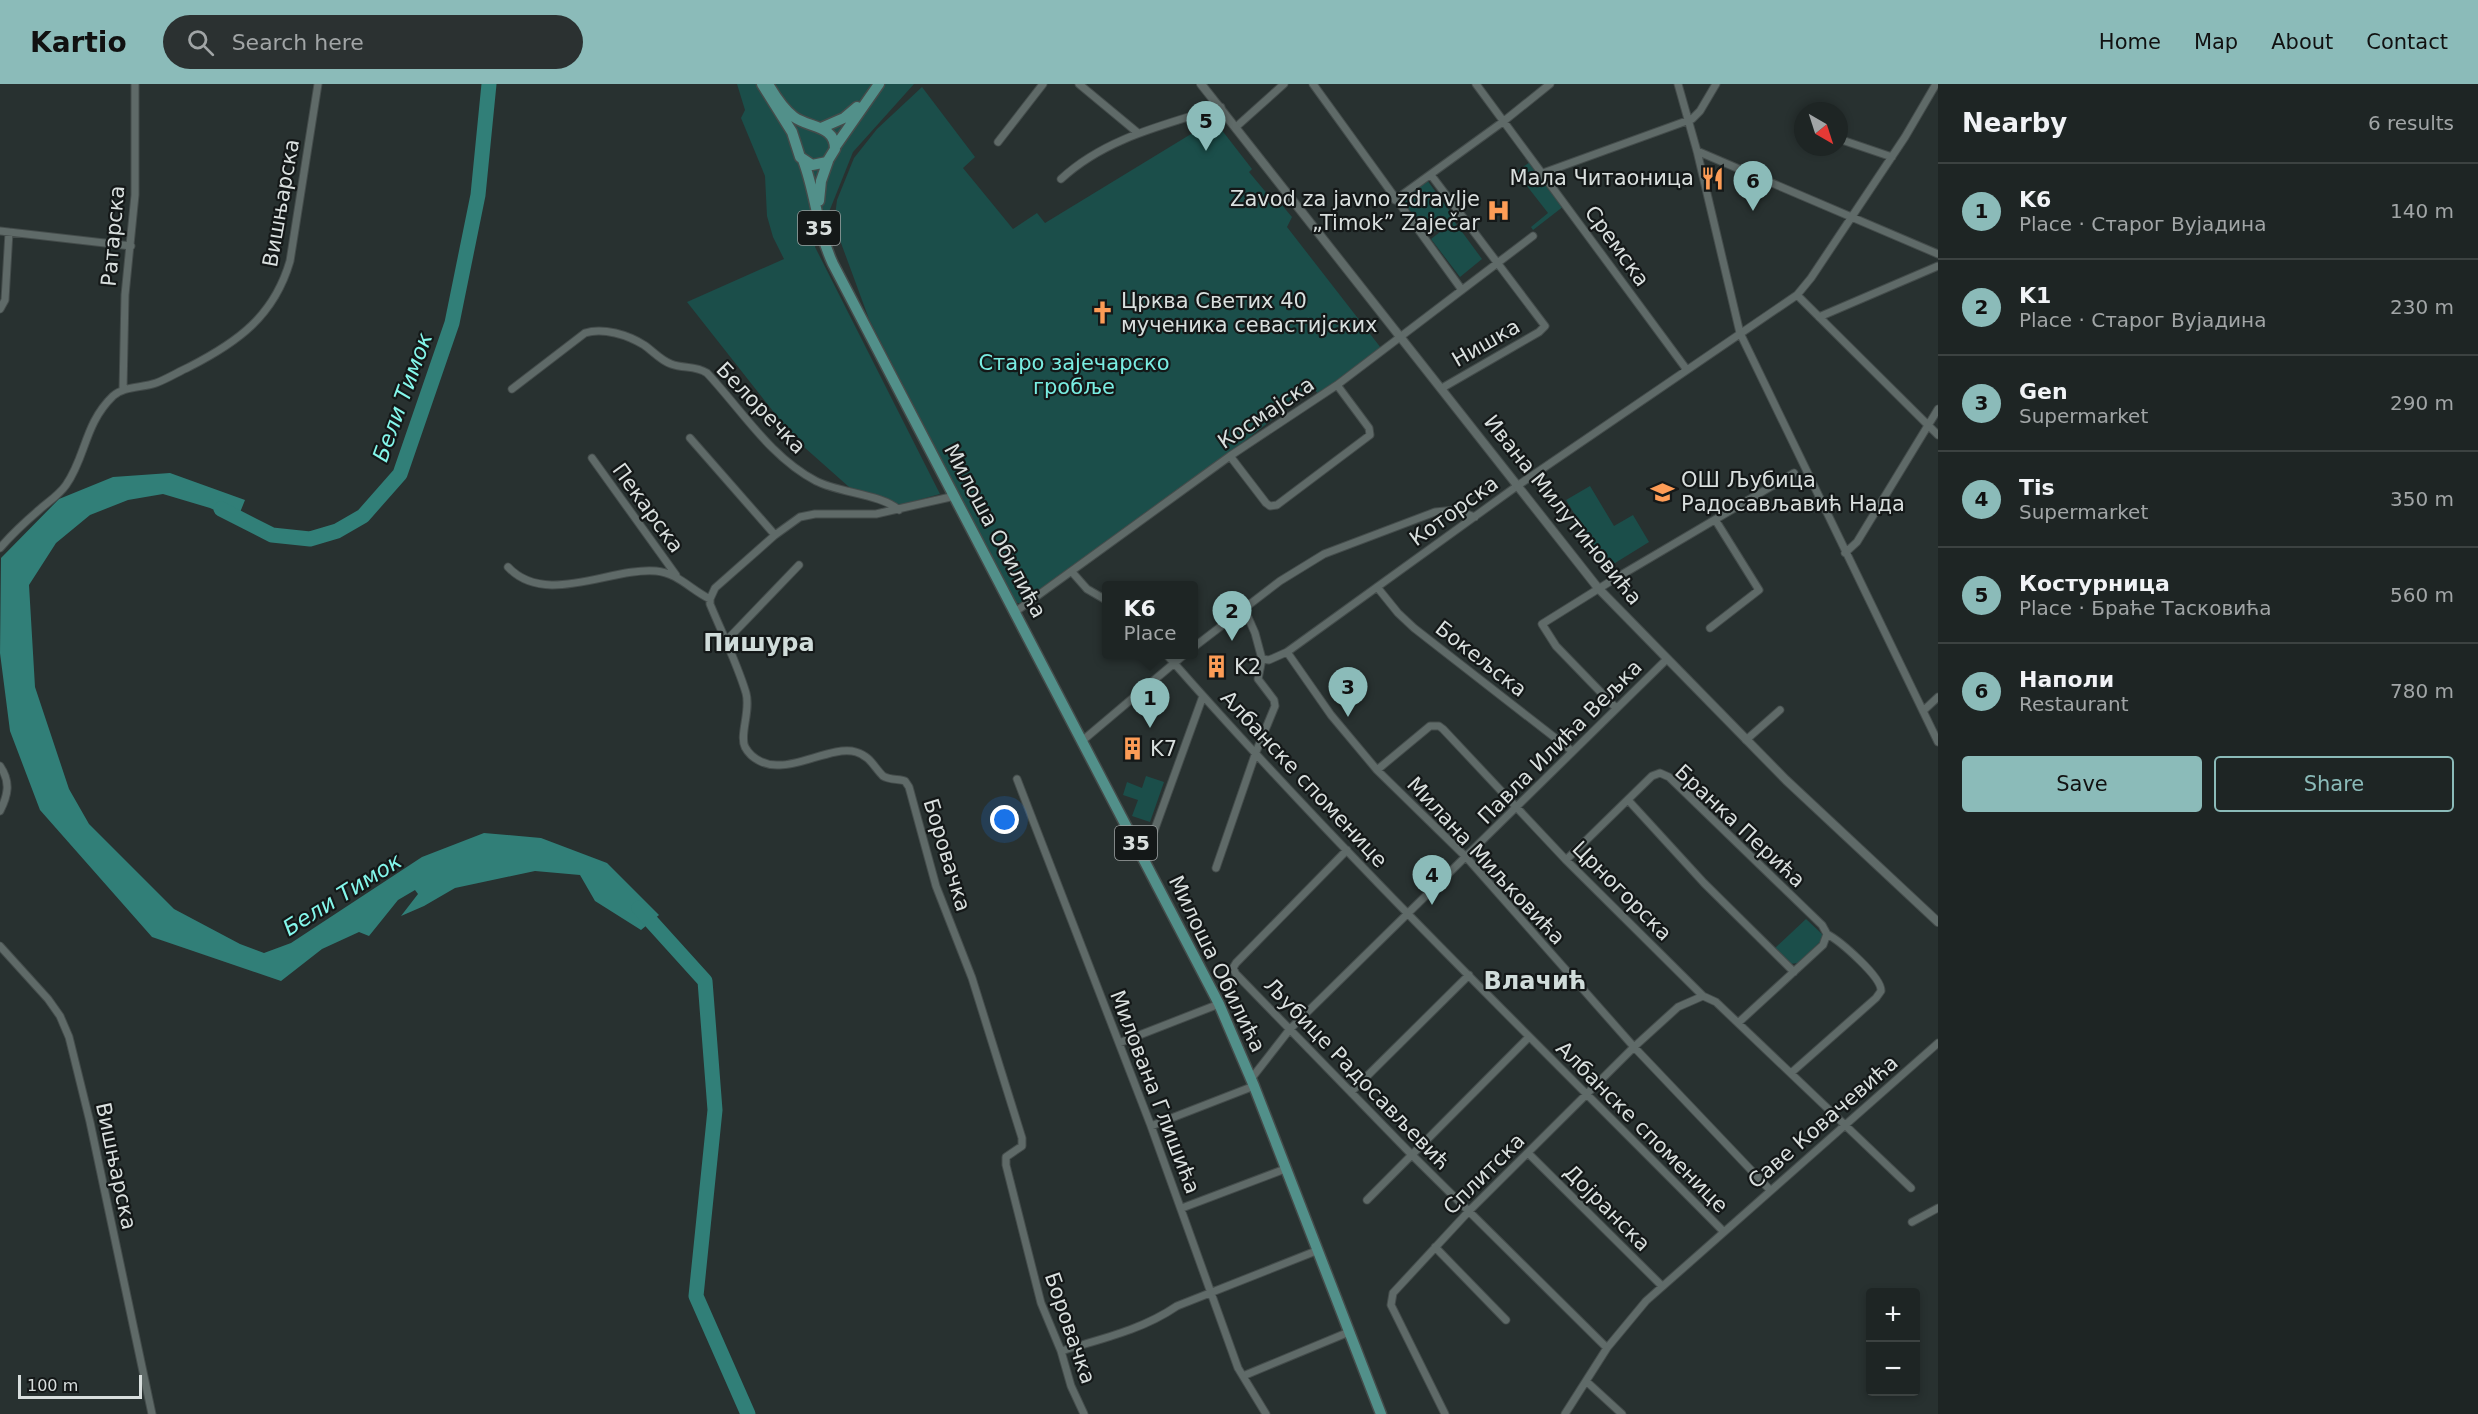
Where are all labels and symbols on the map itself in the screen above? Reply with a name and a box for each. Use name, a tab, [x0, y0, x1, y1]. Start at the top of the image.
pin: 5	[1186, 101, 1226, 151]
north arrow	[1794, 102, 1848, 156]
street label: Вишњарска	[258, 137, 304, 269]
pin: 6	[1734, 162, 1772, 211]
restaurant icon: Мала Читаоница	[1699, 165, 1725, 191]
place label: Мала Читаоница	[1510, 166, 1694, 190]
street label: Ратарска	[97, 185, 129, 287]
place label: Zavod za javno zdravlje „Timok” Zaječar	[1230, 187, 1480, 235]
hospital icon: Zavod za javno zdravlje „Timok” Zaječar	[1485, 198, 1511, 224]
street label: Сремска	[1580, 201, 1654, 291]
road number: 35	[798, 211, 840, 245]
place label: Црква Светих 40 мученика севастијских	[1121, 289, 1377, 337]
church icon: Црква Светих 40 мученика севастијских	[1090, 300, 1116, 326]
street label: Нишка	[1448, 314, 1524, 372]
water label: Бели Тимок	[368, 329, 438, 465]
park label: Старо зајечарско гробље	[978, 351, 1170, 399]
street label: Белоречка	[711, 357, 811, 459]
street label: Космајска	[1213, 372, 1319, 454]
street label: Ивана Милутиновића	[1479, 410, 1647, 610]
street label: Милоша Обилића	[939, 440, 1051, 622]
street label: Пекарска	[608, 459, 688, 557]
place label: ОШ Љубица Радосављавић Нада	[1681, 468, 1905, 516]
street label: Которска	[1405, 471, 1503, 551]
school or university icon: ОШ Љубица Радосављавић Нада	[1650, 479, 1676, 505]
pin: 2	[1212, 592, 1252, 641]
street label: Бокељска	[1431, 616, 1531, 702]
district label: Пишура	[703, 629, 815, 657]
building icon: K2	[1203, 654, 1229, 680]
place label: K2	[1234, 655, 1261, 679]
street label: Павла Илића Вељка	[1473, 655, 1647, 829]
pin: 3	[1328, 668, 1368, 717]
pin: 1	[1130, 678, 1170, 728]
street label: Албанске споменице	[1216, 686, 1392, 872]
building icon: K7	[1119, 736, 1145, 762]
place label: K7	[1150, 737, 1177, 761]
street label: Бранка Перића	[1670, 760, 1810, 892]
street label: Милана Миљковића	[1402, 772, 1570, 950]
street label: Боровачка	[918, 796, 976, 914]
your location	[990, 805, 1019, 834]
road number: 35	[1115, 826, 1157, 860]
street label: Црногорска	[1567, 836, 1677, 946]
water label: Бели Тимок	[278, 848, 407, 941]
pin: 4	[1412, 856, 1452, 905]
street label: Милоша Обилића	[1164, 872, 1270, 1056]
district label: Влачић	[1484, 967, 1586, 995]
street label: Љубице Радосављевић	[1259, 973, 1455, 1175]
street label: Милована Глишића	[1105, 987, 1205, 1197]
street label: Албанске споменице	[1551, 1036, 1733, 1218]
street label: Саве Ковачевића	[1743, 1050, 1903, 1194]
street label: Вишњарска	[91, 1100, 141, 1232]
street label: Сплитска	[1438, 1128, 1530, 1220]
street label: Дојранска	[1559, 1160, 1655, 1256]
street label: Боровачка	[1040, 1269, 1100, 1387]
scale bar	[18, 1372, 142, 1400]

